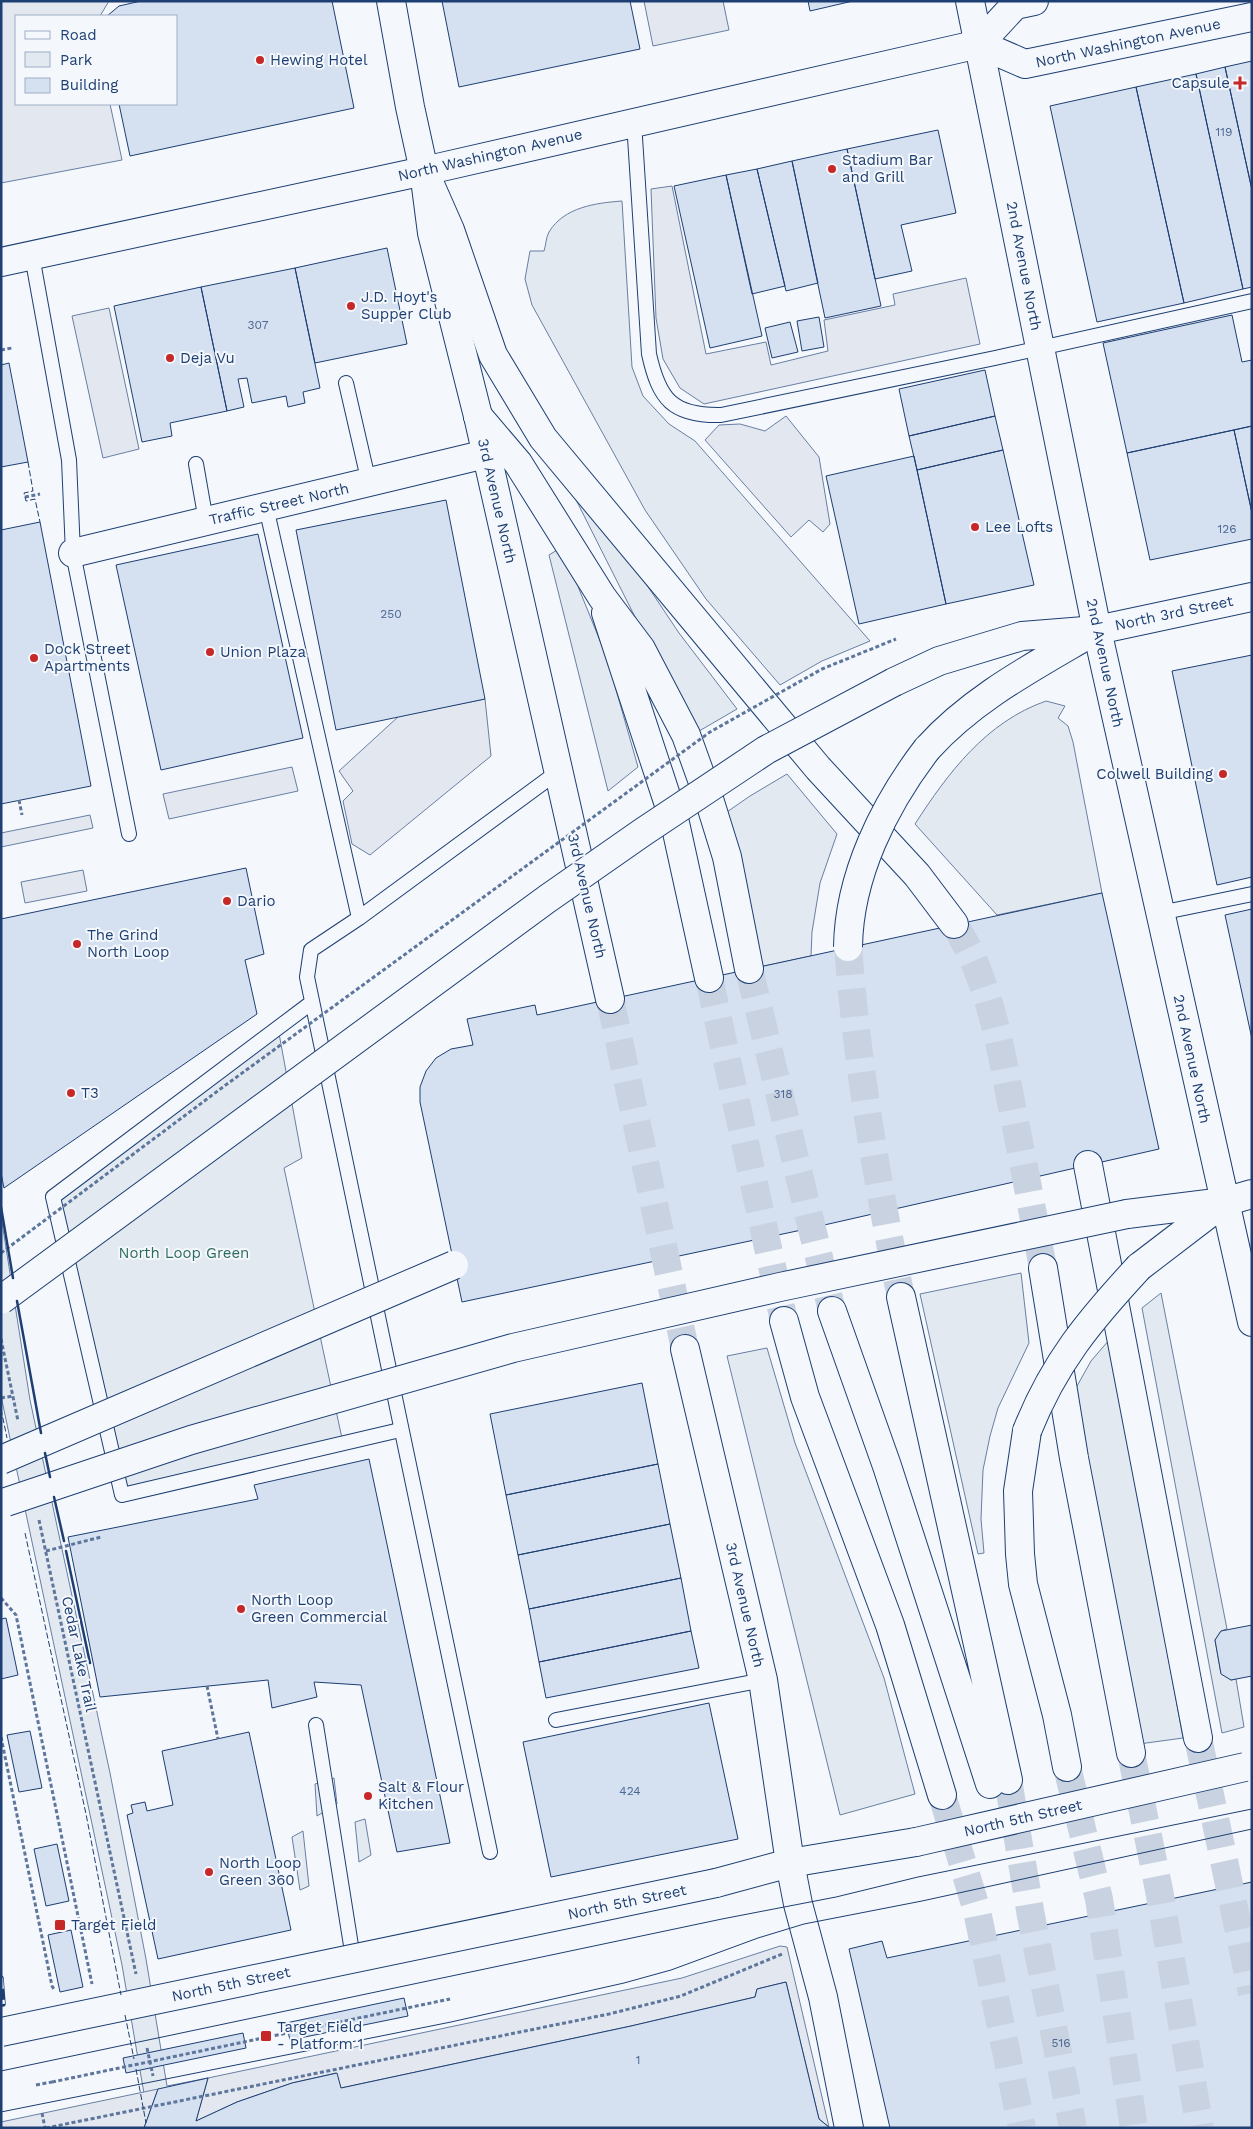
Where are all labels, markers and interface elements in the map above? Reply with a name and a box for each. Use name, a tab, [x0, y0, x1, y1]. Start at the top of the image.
legend	[15, 15, 178, 105]
street label: North Washington Avenue	[1034, 15, 1222, 71]
text: Road	[60, 26, 97, 44]
text: Park	[60, 51, 93, 69]
place label: Hewing Hotel	[270, 51, 368, 69]
marker: Hewing Hotel	[254, 54, 266, 66]
place label: Capsule	[1171, 74, 1230, 92]
text: Building	[60, 76, 118, 94]
marker: Capsule	[1234, 77, 1246, 89]
street label: North Washington Avenue	[396, 125, 584, 185]
house number: 119	[1216, 125, 1232, 139]
place label: Stadium Bar and Grill	[842, 151, 933, 186]
marker: Stadium Bar and Grill	[826, 163, 838, 175]
street label: 2nd Avenue North	[1003, 200, 1045, 332]
place label: J.D. Hoyt's Supper Club	[361, 288, 452, 323]
marker: J.D. Hoyt's Supper Club	[345, 300, 357, 312]
house number: 307	[248, 318, 269, 332]
place label: Deja Vu	[180, 349, 235, 367]
marker: Deja Vu	[164, 352, 176, 364]
street label: 3rd Avenue North	[474, 437, 520, 565]
street label: Traffic Street North	[207, 479, 351, 529]
place label: Lee Lofts	[985, 518, 1053, 536]
marker: Lee Lofts	[969, 521, 981, 533]
house number: 126	[1218, 522, 1236, 536]
street label: North 3rd Street	[1113, 592, 1236, 634]
street label: 2nd Avenue North	[1083, 597, 1127, 729]
house number: 250	[380, 607, 402, 621]
place label: Dock Street Apartments	[44, 640, 131, 675]
place label: Union Plaza	[220, 643, 306, 661]
marker: Union Plaza	[204, 646, 216, 658]
marker: Dock Street Apartments	[28, 652, 40, 664]
place label: Colwell Building	[1096, 765, 1213, 783]
marker: Colwell Building	[1217, 768, 1229, 780]
street label: 3rd Avenue North	[564, 832, 610, 960]
place label: Dario	[237, 892, 275, 910]
marker: Dario	[221, 895, 233, 907]
place label: The Grind North Loop	[87, 926, 169, 961]
marker: The Grind North Loop	[71, 938, 83, 950]
street label: 2nd Avenue North	[1170, 993, 1214, 1125]
place label: T3	[81, 1084, 99, 1102]
marker: T3	[65, 1087, 77, 1099]
house number: 318	[773, 1087, 793, 1101]
park label: North Loop Green	[119, 1244, 249, 1262]
street label: 3rd Avenue North	[722, 1541, 768, 1669]
place label: North Loop Green Commercial	[251, 1591, 388, 1626]
street label: Cedar Lake Trail	[58, 1595, 100, 1714]
marker: North Loop Green Commercial	[235, 1603, 247, 1615]
place label: Salt & Flour Kitchen	[378, 1778, 464, 1813]
house number: 424	[619, 1784, 641, 1798]
marker: Salt & Flour Kitchen	[362, 1790, 374, 1802]
street label: North 5th Street	[962, 1795, 1085, 1840]
place label: North Loop Green 360	[219, 1854, 301, 1889]
marker: North Loop Green 360	[203, 1866, 215, 1878]
street label: North 5th Street	[566, 1880, 689, 1923]
place label: Target Field	[71, 1916, 156, 1934]
marker: Target Field	[53, 1918, 67, 1932]
street label: North 5th Street	[170, 1962, 293, 2005]
place label: Target Field - Platform 1	[277, 2018, 363, 2053]
marker: Target Field - Platform 1	[259, 2029, 273, 2043]
house number: 516	[1052, 2036, 1070, 2050]
house number: 1	[636, 2053, 640, 2067]

